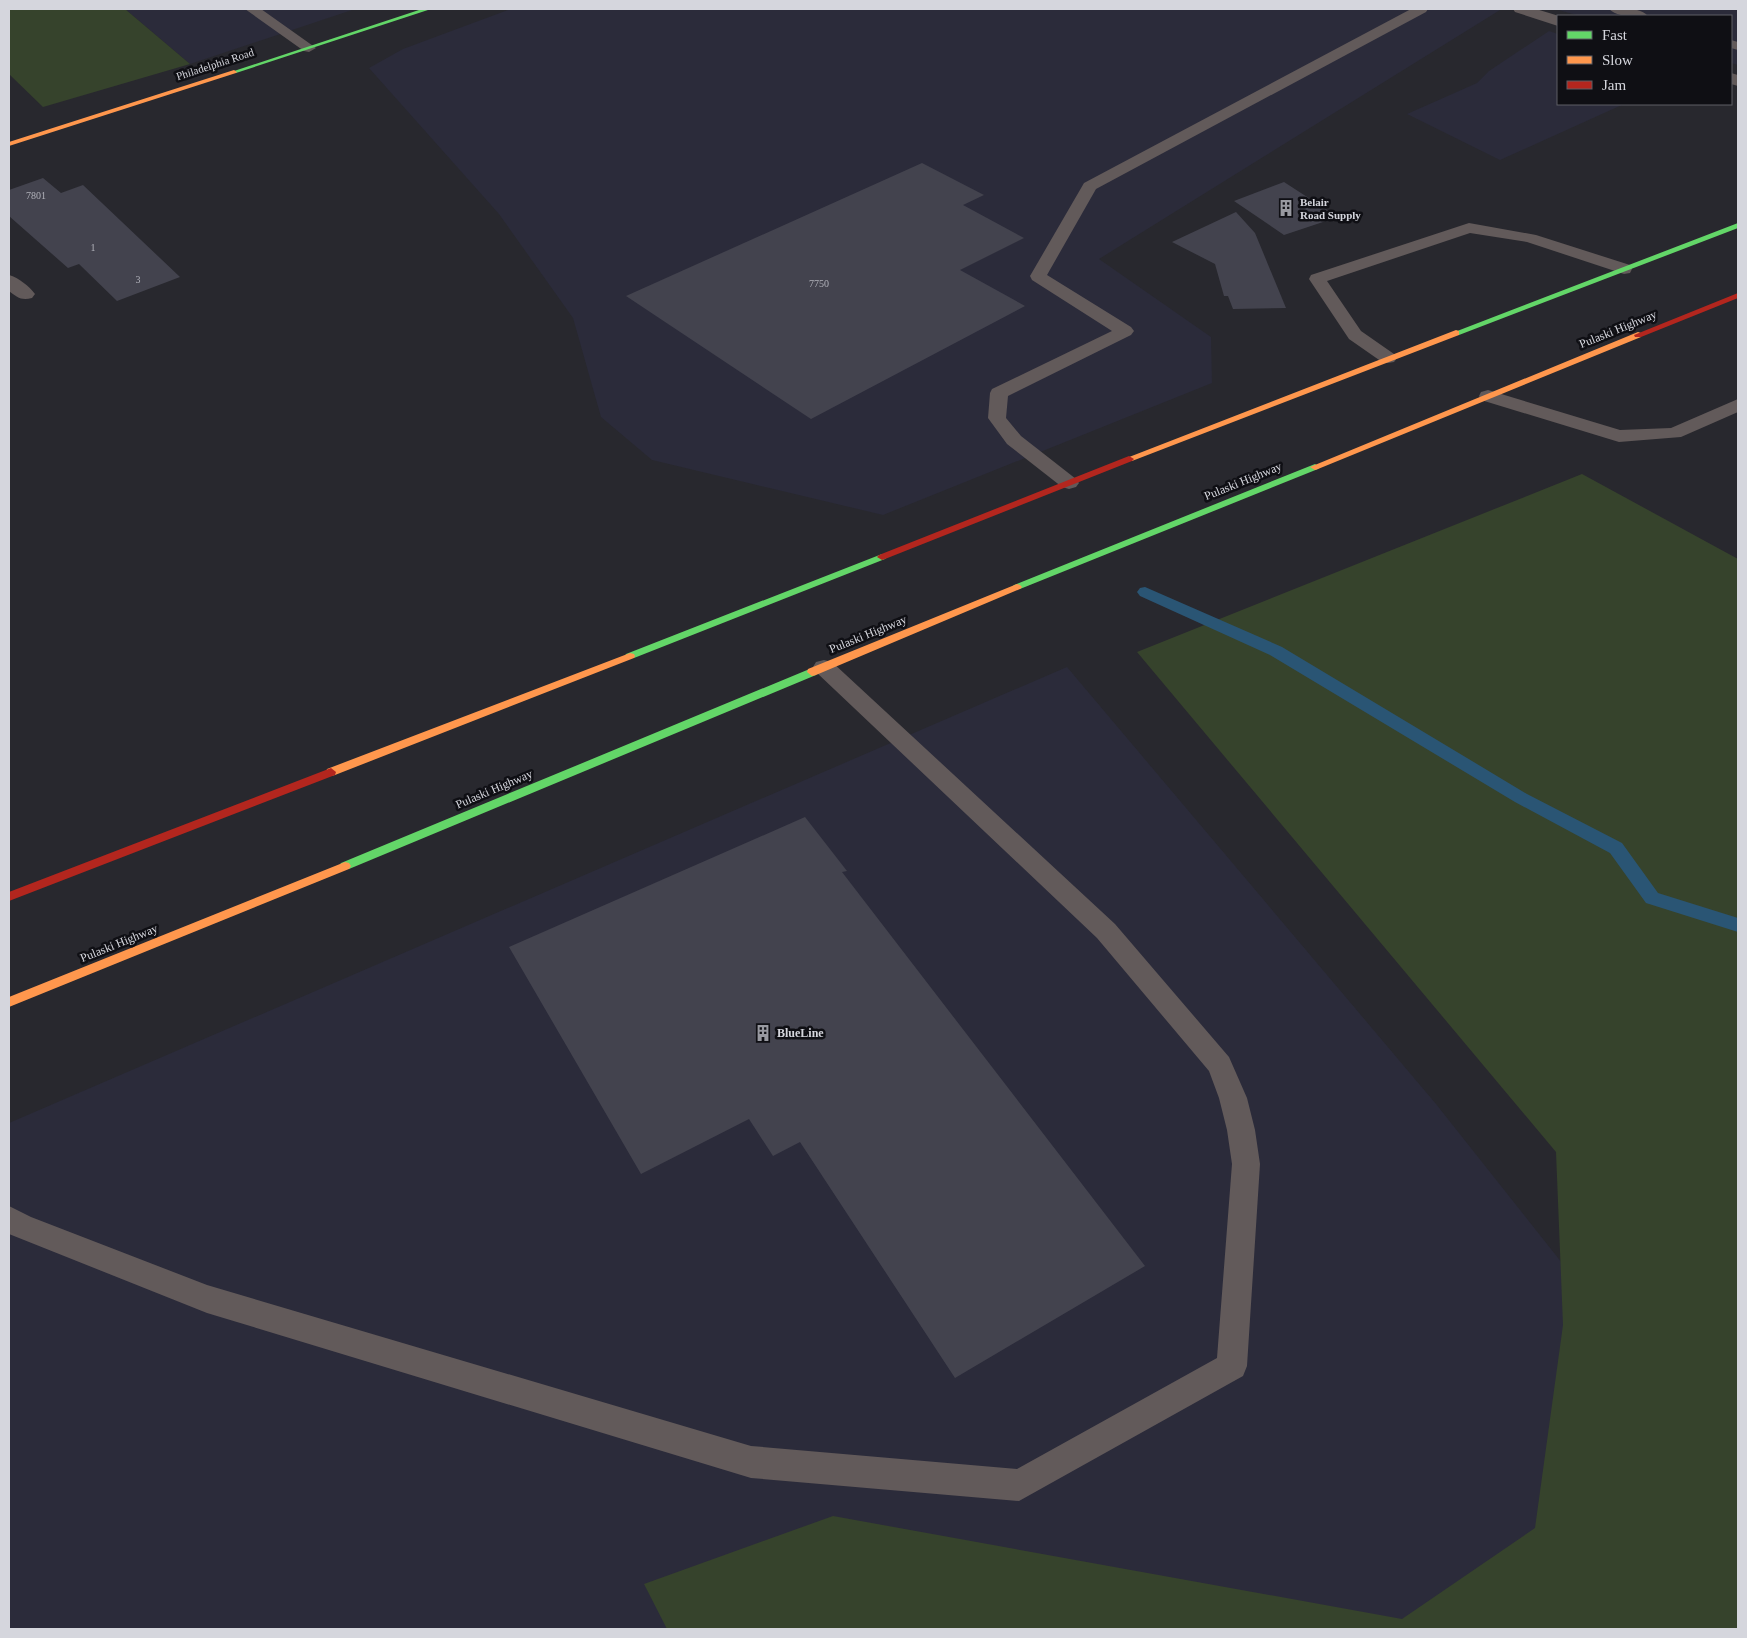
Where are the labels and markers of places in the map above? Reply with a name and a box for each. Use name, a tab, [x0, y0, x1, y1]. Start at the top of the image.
place label: Belair Road Supply	[1300, 196, 1361, 221]
building icon: Belair Road Supply	[1276, 198, 1296, 218]
building icon: BlueLine	[753, 1023, 773, 1043]
place label: BlueLine	[777, 1026, 824, 1040]

